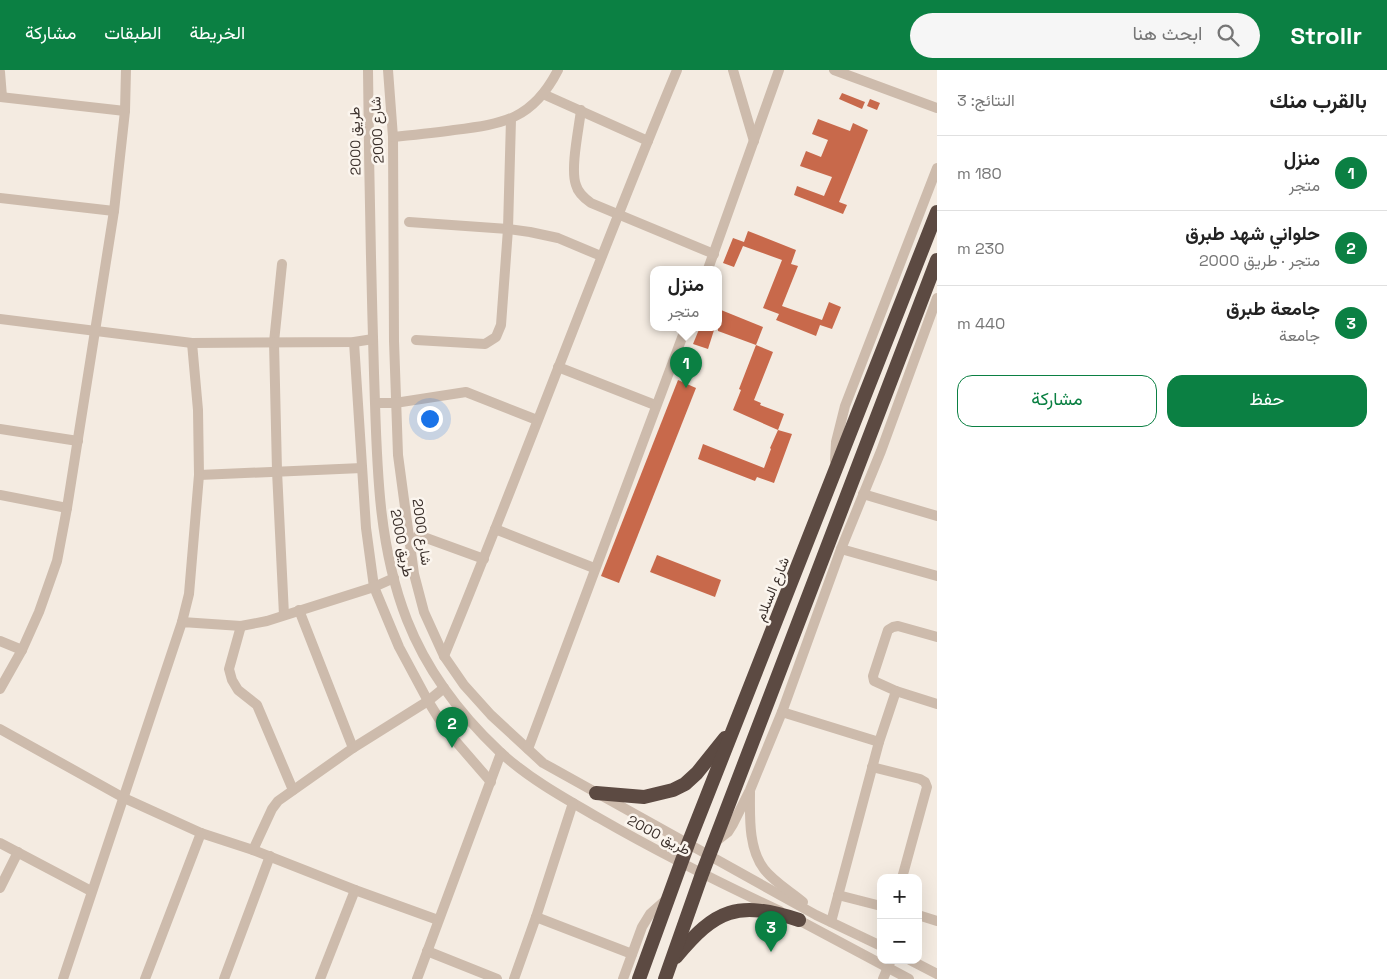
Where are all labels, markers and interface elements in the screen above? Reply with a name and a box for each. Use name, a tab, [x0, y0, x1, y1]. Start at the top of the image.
search box	[910, 13, 1260, 58]
text: Strollr	[1290, 20, 1362, 51]
text: مشاركة	[25, 21, 76, 44]
text: الطبقات	[104, 21, 161, 44]
text: الخريطة	[189, 21, 245, 44]
text: ابحث هنا	[1132, 21, 1202, 46]
icon: search	[1214, 21, 1242, 49]
text: بالقرب منك	[1269, 87, 1367, 114]
text: النتائج: 3	[957, 90, 1015, 111]
street label: شارع 2000	[366, 96, 390, 164]
street label: طريق 2000	[345, 107, 365, 175]
text: منزل	[1284, 146, 1320, 171]
text: 180 m	[957, 163, 1002, 184]
text: 1	[1347, 163, 1355, 184]
text: متجر	[1289, 175, 1320, 196]
text: حلواني شهد طبرق	[1185, 221, 1320, 246]
text: 230 m	[957, 238, 1004, 259]
text: 2	[1346, 238, 1356, 259]
text: متجر · طريق 2000	[1199, 250, 1320, 271]
popup	[650, 266, 722, 331]
text: منزل	[668, 272, 704, 297]
text: جامعة طبرق	[1226, 296, 1320, 321]
text: متجر	[668, 301, 699, 322]
text: 440 m	[957, 313, 1005, 334]
text: 3	[1346, 313, 1356, 334]
text: جامعة	[1279, 325, 1320, 346]
pin: 1	[670, 347, 702, 388]
button: مشاركة	[957, 375, 1157, 427]
button: حفظ	[1167, 375, 1367, 427]
your location	[417, 406, 443, 432]
street label: شارع 2000	[406, 498, 436, 567]
street label: طريق 2000	[387, 508, 417, 578]
street label: شارع السلام	[751, 554, 795, 624]
pin: 2	[436, 707, 468, 748]
street label: طريق 2000	[624, 811, 694, 859]
map controls	[877, 874, 922, 964]
button: +	[877, 874, 922, 919]
pin: 3	[755, 911, 787, 952]
button: −	[877, 919, 922, 964]

